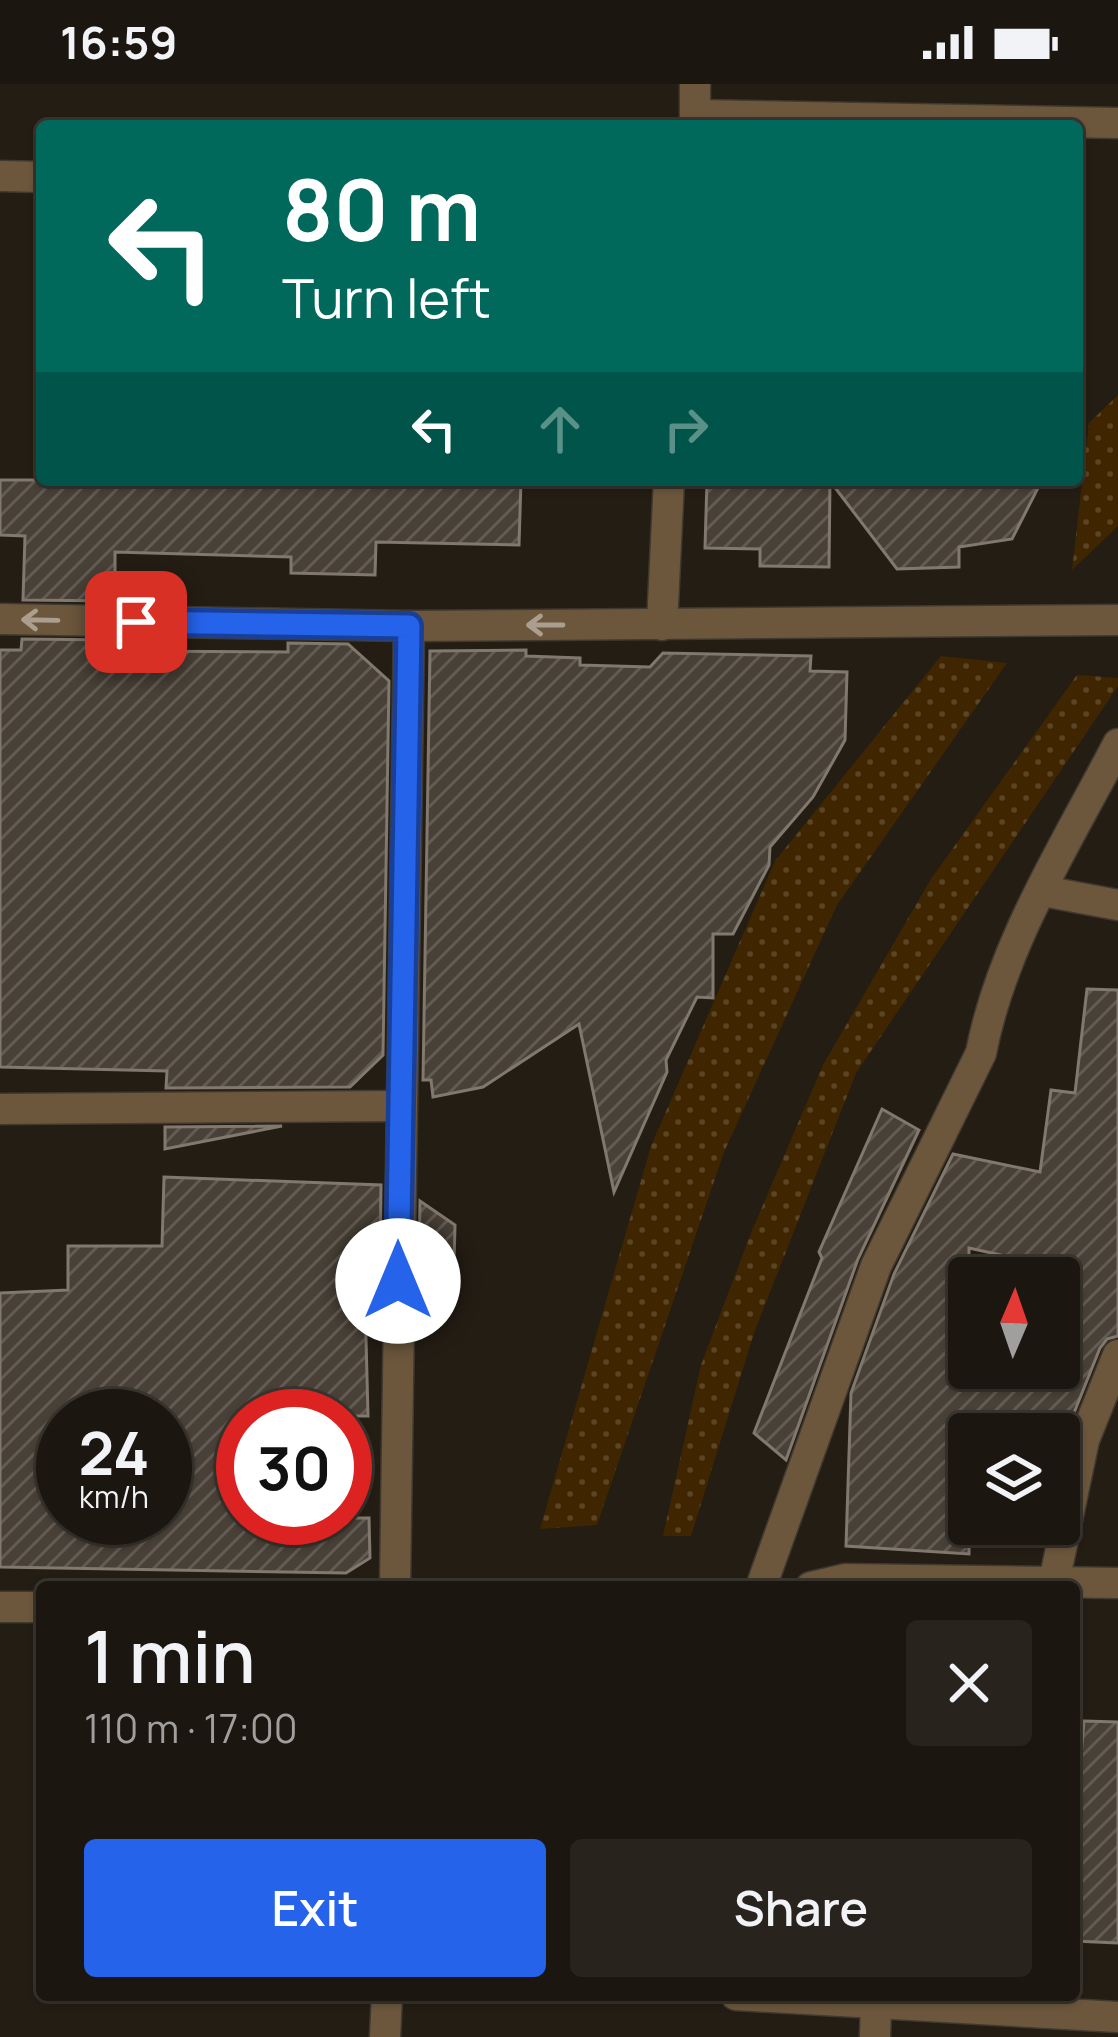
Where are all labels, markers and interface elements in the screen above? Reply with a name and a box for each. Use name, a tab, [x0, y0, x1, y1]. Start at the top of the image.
text: 16:59	[60, 11, 177, 73]
text: 80 m	[282, 151, 481, 266]
icon: left	[84, 168, 240, 324]
text: Turn left	[282, 260, 491, 334]
icon: left	[401, 396, 467, 462]
icon: ahead	[527, 396, 593, 462]
icon: right	[653, 396, 719, 462]
pin	[85, 571, 187, 673]
icon: arrive	[103, 589, 169, 655]
one-way arrow	[21, 609, 60, 631]
one-way arrow	[526, 614, 565, 637]
position arrow	[335, 1218, 461, 1344]
north arrow	[948, 1257, 1080, 1389]
map controls	[948, 1257, 1080, 1545]
speed limit sign: 30	[216, 1389, 372, 1545]
text: 24	[78, 1411, 150, 1493]
button: layers	[948, 1413, 1080, 1545]
text: km/h	[79, 1476, 149, 1517]
text: 1 min	[84, 1606, 256, 1705]
button: close	[906, 1620, 1032, 1746]
text: 110 m · 17:00	[84, 1701, 298, 1755]
button: Exit	[84, 1839, 546, 1977]
button: Share	[570, 1839, 1032, 1977]

